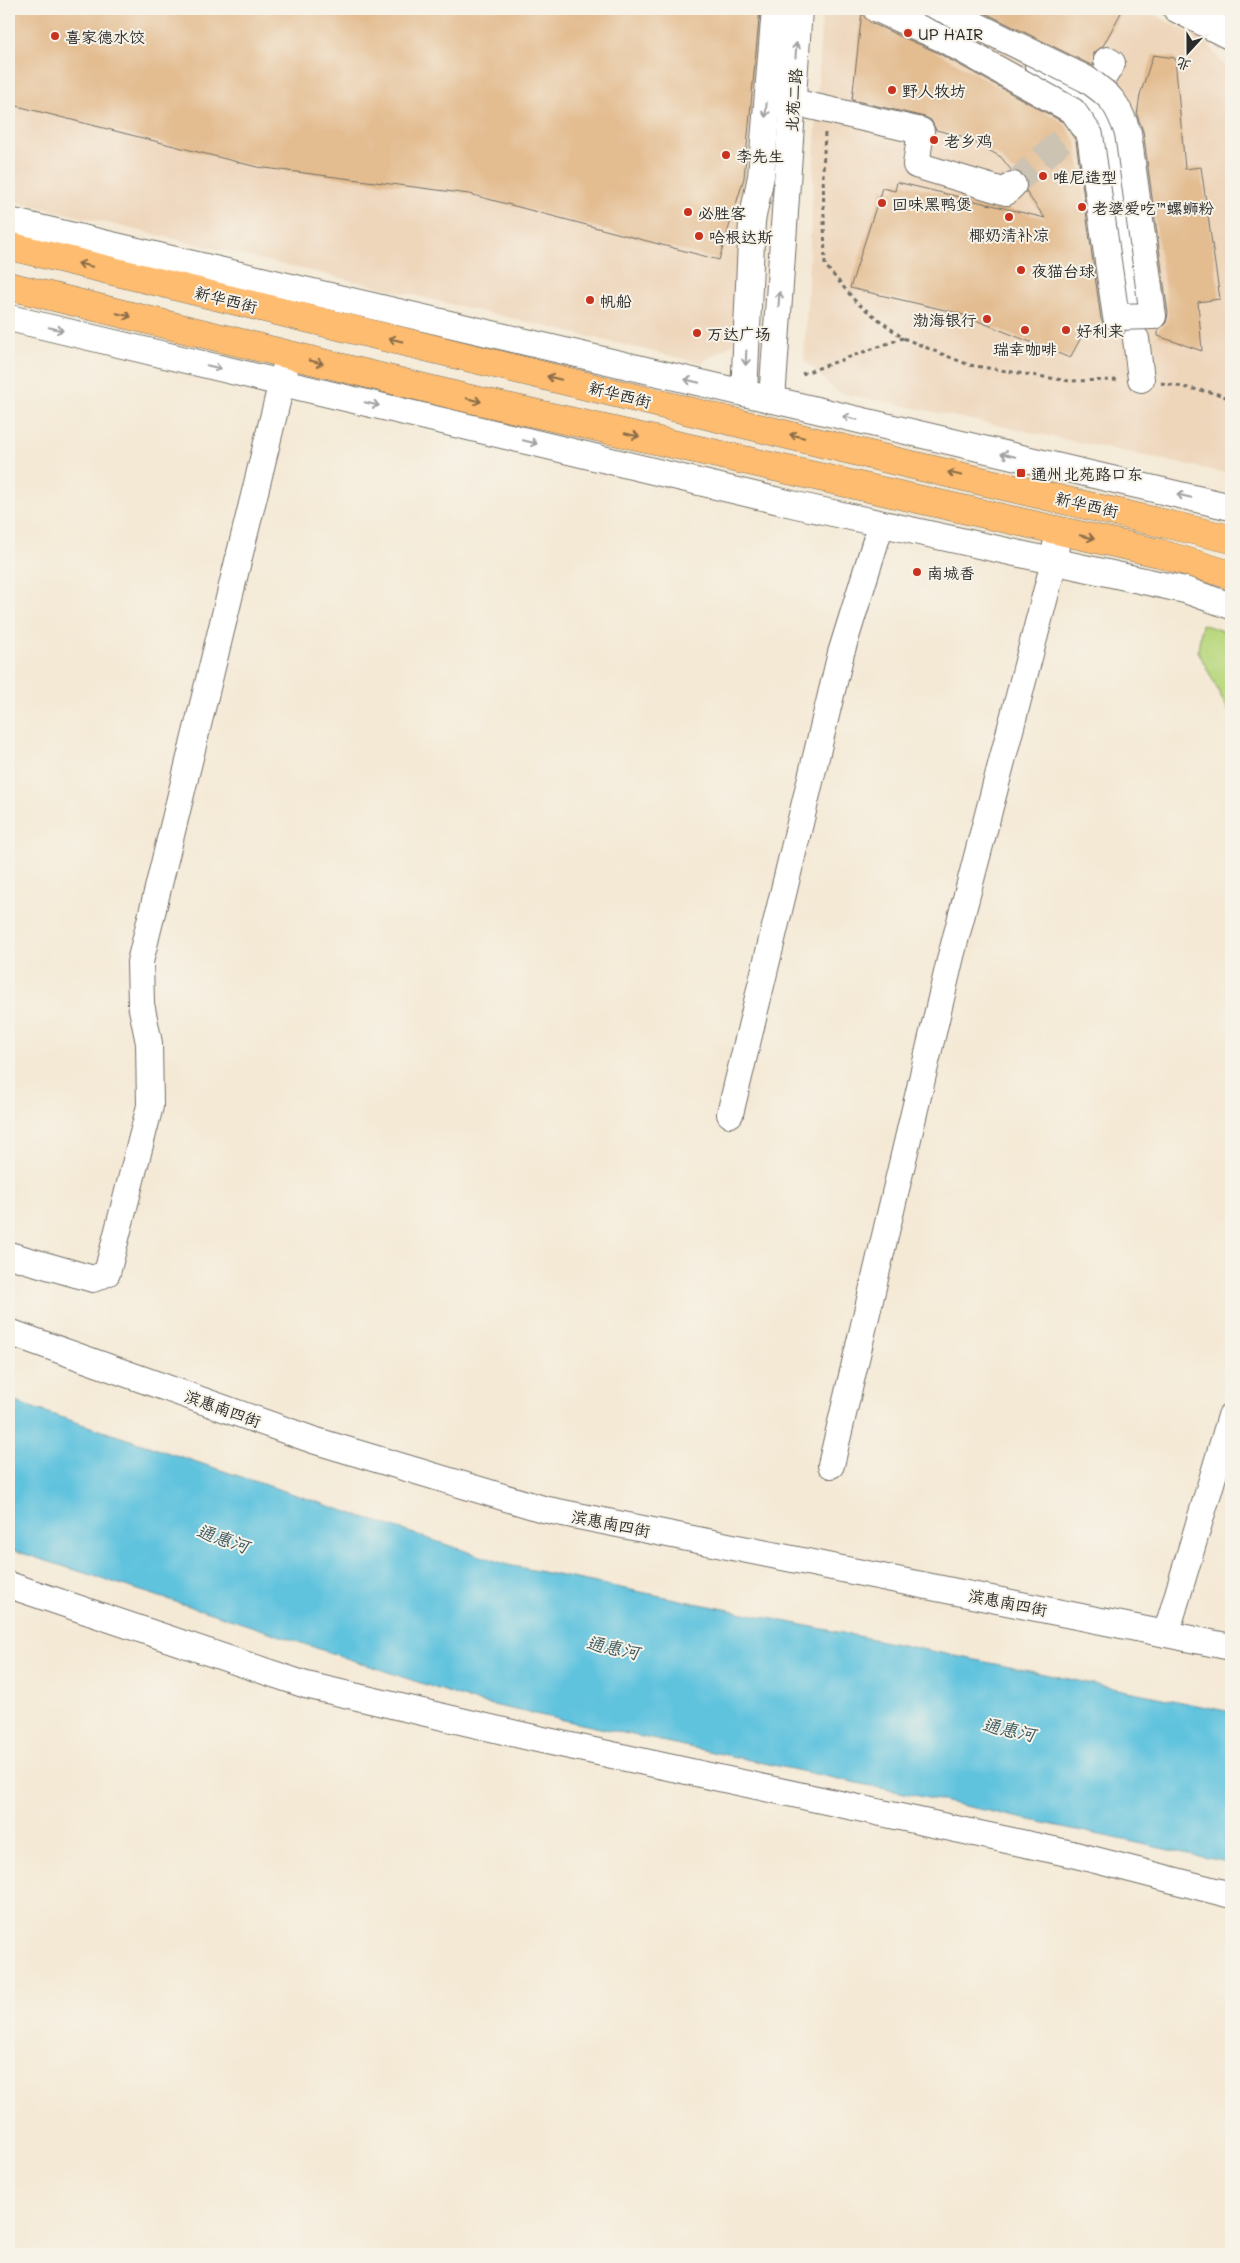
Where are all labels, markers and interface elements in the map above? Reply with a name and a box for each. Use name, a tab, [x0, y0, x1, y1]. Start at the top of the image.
place label: UP HAIR	[918, 23, 983, 44]
place label: 喜家德水饺	[65, 26, 145, 47]
marker: UP HAIR	[902, 27, 914, 39]
north arrow	[1162, 28, 1212, 78]
marker: 喜家德水饺	[49, 30, 61, 42]
one-way arrow	[792, 42, 801, 58]
text: 北	[1173, 53, 1193, 76]
street label: 北苑二路	[780, 67, 806, 133]
place label: 野人牧坊	[902, 80, 966, 101]
marker: 野人牧坊	[886, 84, 898, 96]
one-way arrow	[762, 101, 771, 117]
place label: 老乡鸡	[944, 130, 992, 151]
marker: 老乡鸡	[928, 134, 940, 146]
place label: 李先生	[736, 145, 784, 166]
marker: 李先生	[720, 149, 732, 161]
place label: 唯尼造型	[1053, 166, 1117, 187]
marker: 唯尼造型	[1037, 170, 1049, 182]
place label: 回味黑鸭煲	[892, 193, 972, 214]
marker: 回味黑鸭煲	[876, 197, 888, 209]
place label: 老婆爱吃™螺蛳粉	[1092, 197, 1214, 218]
marker: 老婆爱吃™螺蛳粉	[1076, 201, 1088, 213]
place label: 必胜客	[698, 202, 746, 223]
marker: 必胜客	[682, 206, 694, 218]
marker: 椰奶清补凉	[1003, 211, 1015, 223]
place label: 椰奶清补凉	[969, 224, 1049, 245]
place label: 哈根达斯	[709, 226, 773, 247]
marker: 哈根达斯	[693, 230, 705, 242]
one-way arrow	[77, 260, 93, 269]
place label: 夜猫台球	[1031, 260, 1095, 281]
marker: 夜猫台球	[1015, 264, 1027, 276]
street label: 新华西街	[192, 281, 260, 317]
place label: 帆船	[600, 290, 632, 311]
one-way arrow	[775, 291, 784, 307]
marker: 帆船	[584, 294, 596, 306]
place label: 渤海银行	[913, 309, 977, 330]
one-way arrow	[116, 311, 132, 320]
marker: 渤海银行	[981, 313, 993, 325]
place label: 好利来	[1076, 320, 1124, 341]
place label: 万达广场	[707, 323, 771, 344]
marker: 瑞幸咖啡	[1019, 324, 1031, 336]
marker: 好利来	[1060, 324, 1072, 336]
one-way arrow	[48, 325, 64, 334]
marker: 万达广场	[691, 327, 703, 339]
one-way arrow	[388, 335, 404, 344]
place label: 瑞幸咖啡	[993, 338, 1057, 359]
one-way arrow	[741, 350, 751, 366]
one-way arrow	[307, 357, 323, 367]
one-way arrow	[206, 363, 222, 372]
one-way arrow	[546, 373, 562, 382]
street label: 新华西街	[586, 376, 654, 412]
one-way arrow	[684, 376, 700, 385]
one-way arrow	[465, 396, 481, 405]
one-way arrow	[364, 400, 380, 409]
one-way arrow	[843, 413, 859, 422]
one-way arrow	[624, 431, 640, 440]
one-way arrow	[789, 431, 805, 441]
one-way arrow	[522, 438, 538, 447]
one-way arrow	[1001, 450, 1017, 459]
place label: 通州北苑路口东	[1031, 463, 1143, 484]
marker: 通州北苑路口东	[1015, 467, 1027, 479]
one-way arrow	[947, 469, 963, 479]
street label: 新华西街	[1053, 487, 1121, 521]
one-way arrow	[1176, 491, 1192, 500]
one-way arrow	[1079, 533, 1095, 542]
place label: 南城香	[927, 562, 975, 583]
marker: 南城香	[911, 566, 923, 578]
street label: 滨惠南四街	[182, 1384, 264, 1432]
street label: 滨惠南四街	[570, 1505, 652, 1541]
water label: 通惠河	[194, 1518, 255, 1559]
street label: 滨惠南四街	[967, 1584, 1049, 1620]
water label: 通惠河	[584, 1630, 645, 1665]
water label: 通惠河	[980, 1712, 1041, 1747]

